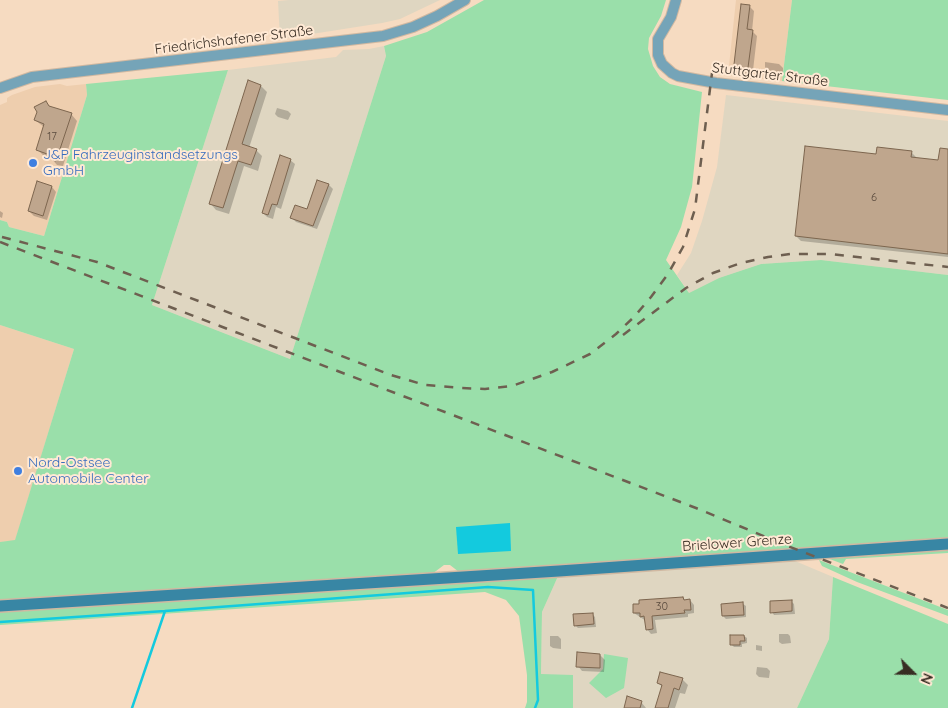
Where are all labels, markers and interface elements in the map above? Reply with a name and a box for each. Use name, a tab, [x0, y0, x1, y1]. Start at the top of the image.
street label: Friedrichshafener Straße	[154, 22, 314, 58]
street label: Stuttgarter Straße	[711, 60, 829, 90]
house number: 17	[47, 130, 57, 144]
place label: J&P Fahrzeuginstandsetzungs GmbH	[43, 147, 238, 180]
marker: J&P Fahrzeuginstandsetzungs GmbH	[27, 157, 39, 169]
house number: 6	[871, 191, 877, 205]
place label: Nord-Ostsee Automobile Center	[28, 455, 149, 488]
marker: Nord-Ostsee Automobile Center	[12, 465, 24, 477]
street label: Brielower Grenze	[682, 531, 792, 555]
house number: 30	[656, 600, 668, 614]
north arrow	[888, 648, 938, 698]
text: N	[917, 671, 937, 687]

